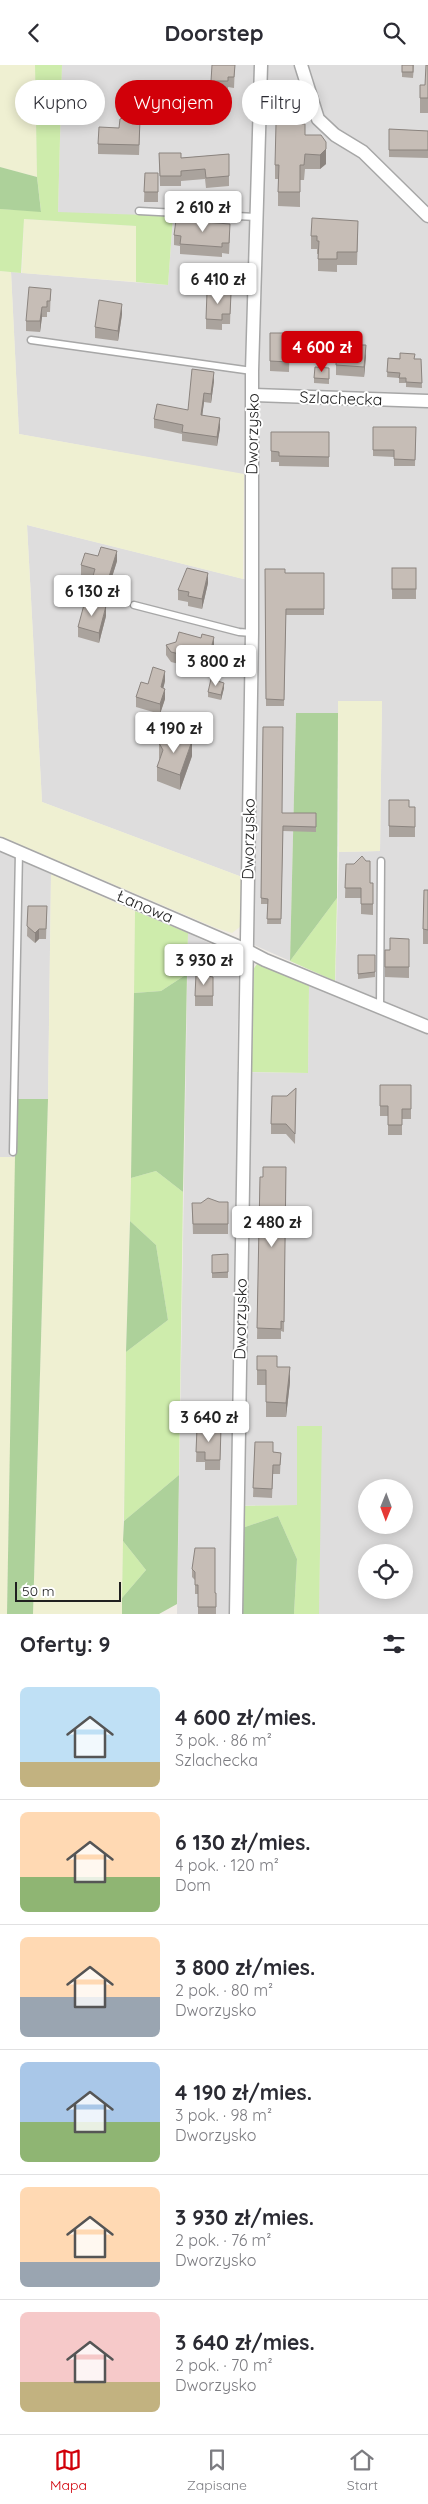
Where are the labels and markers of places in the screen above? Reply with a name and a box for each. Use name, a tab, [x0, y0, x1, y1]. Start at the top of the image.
pin: 2 610 zł	[151, 191, 255, 233]
pin: 6 410 zł	[166, 263, 270, 305]
pin: 4 600 zł	[270, 331, 374, 373]
pin: 6 130 zł	[40, 575, 144, 617]
pin: 3 800 zł	[164, 645, 268, 687]
pin: 4 190 zł	[122, 711, 226, 754]
pin: 3 930 zł	[152, 943, 256, 986]
pin: 2 480 zł	[220, 1205, 324, 1248]
pin: 3 640 zł	[157, 1401, 261, 1443]

